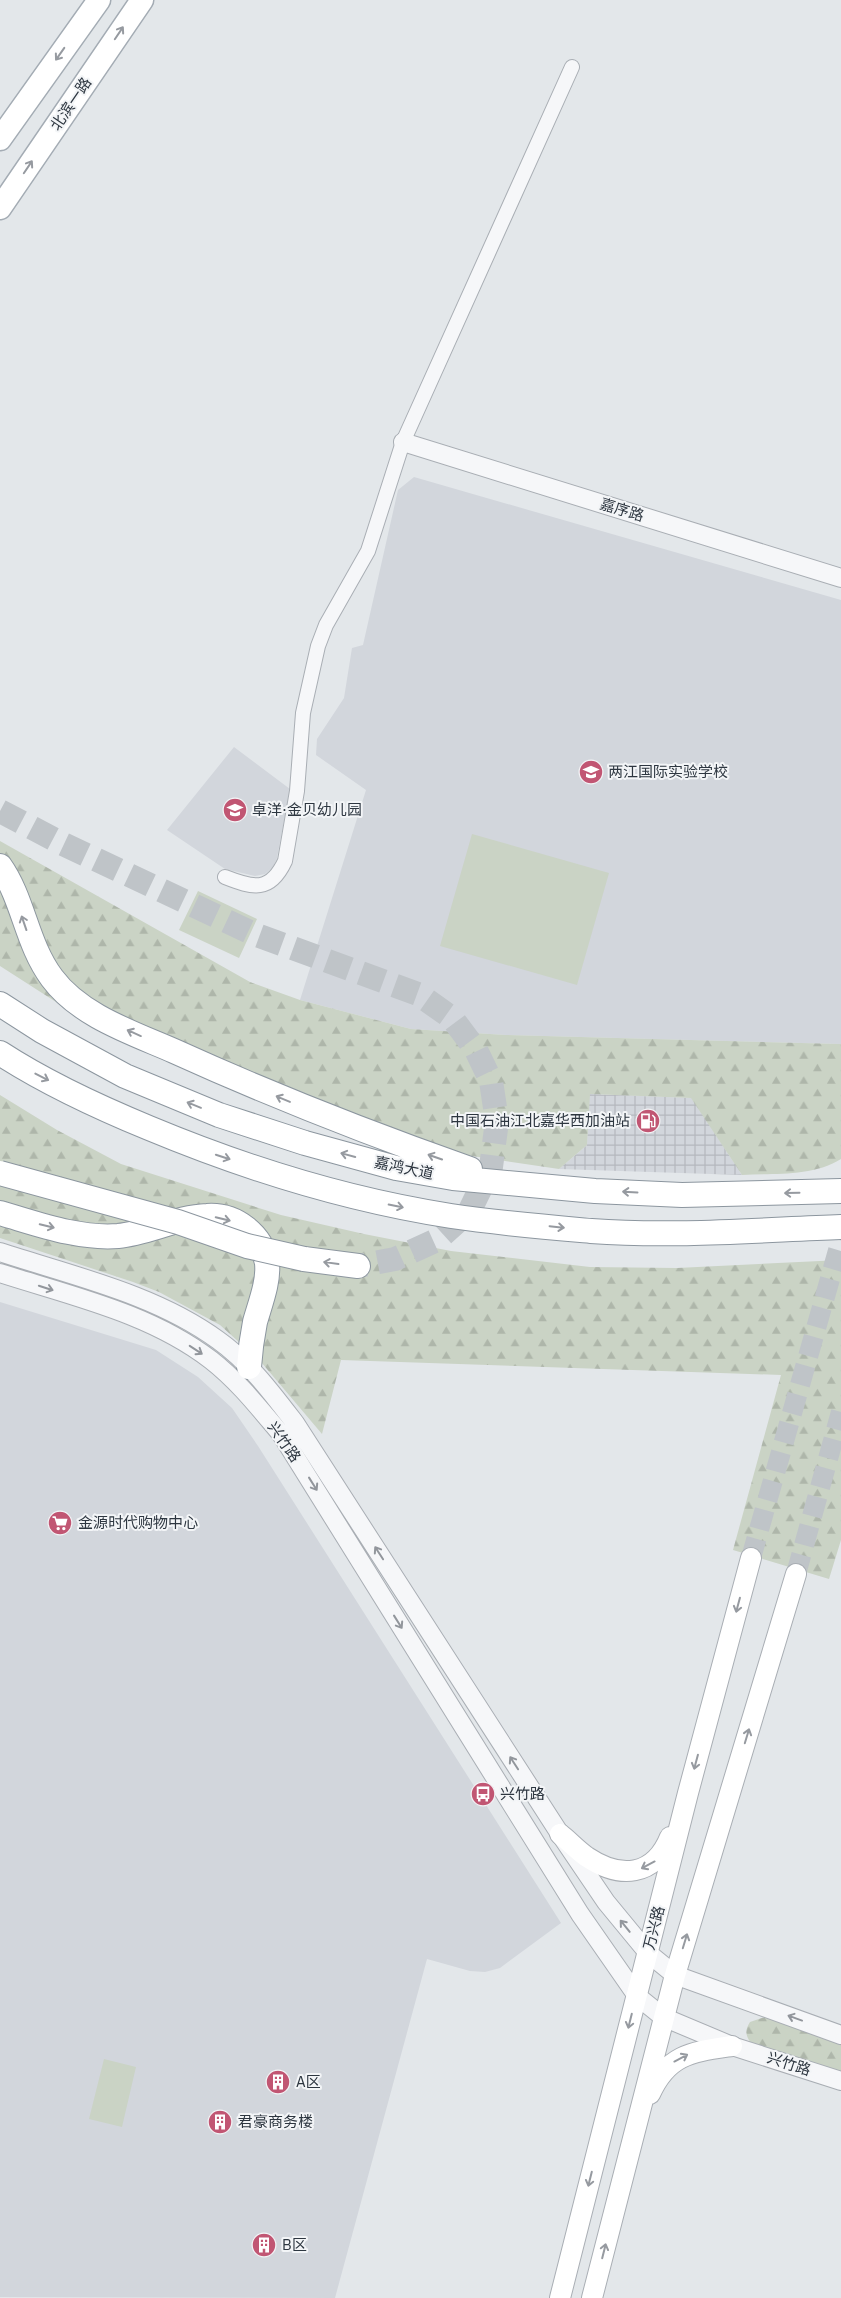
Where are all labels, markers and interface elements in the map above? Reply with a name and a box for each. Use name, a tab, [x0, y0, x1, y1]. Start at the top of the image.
one-way arrow	[115, 27, 125, 41]
one-way arrow	[55, 47, 65, 61]
street label: 北滨一路	[46, 74, 95, 134]
one-way arrow	[23, 161, 33, 175]
street label: 嘉序路	[598, 494, 646, 525]
school or university icon: 两江国际实验学校	[578, 759, 604, 785]
place label: 两江国际实验学校	[608, 762, 728, 781]
school or university icon: 卓洋·金贝幼儿园	[222, 797, 248, 823]
place label: 卓洋·金贝幼儿园	[252, 800, 362, 819]
one-way arrow	[19, 916, 28, 931]
one-way arrow	[127, 1028, 142, 1038]
one-way arrow	[35, 1072, 50, 1082]
one-way arrow	[276, 1093, 291, 1103]
one-way arrow	[187, 1099, 202, 1109]
fuel station icon: 中国石油江北嘉华西加油站	[635, 1108, 661, 1134]
place label: 中国石油江北嘉华西加油站	[450, 1111, 630, 1130]
one-way arrow	[340, 1150, 356, 1159]
one-way arrow	[215, 1152, 231, 1162]
street label: 嘉鸿大道	[373, 1152, 435, 1183]
one-way arrow	[428, 1152, 443, 1161]
one-way arrow	[622, 1188, 638, 1197]
one-way arrow	[785, 1188, 801, 1198]
one-way arrow	[388, 1201, 404, 1211]
one-way arrow	[215, 1215, 231, 1224]
one-way arrow	[38, 1222, 54, 1231]
one-way arrow	[549, 1223, 565, 1232]
one-way arrow	[323, 1257, 339, 1267]
one-way arrow	[38, 1284, 54, 1293]
one-way arrow	[188, 1345, 202, 1355]
street label: 兴竹路	[264, 1418, 305, 1466]
one-way arrow	[308, 1477, 318, 1491]
supermarket icon: 金源时代购物中心	[47, 1510, 73, 1536]
place label: 金源时代购物中心	[78, 1513, 198, 1532]
one-way arrow	[374, 1546, 384, 1560]
one-way arrow	[733, 1597, 743, 1613]
one-way arrow	[394, 1615, 404, 1629]
one-way arrow	[743, 1728, 753, 1744]
one-way arrow	[691, 1754, 700, 1770]
one-way arrow	[509, 1756, 520, 1770]
bus stop icon: 兴竹路	[470, 1781, 496, 1807]
place label: 兴竹路	[500, 1784, 545, 1803]
one-way arrow	[641, 1860, 656, 1870]
street label: 万兴路	[639, 1904, 668, 1952]
one-way arrow	[620, 1920, 631, 1933]
one-way arrow	[681, 1934, 690, 1950]
one-way arrow	[625, 2013, 634, 2029]
one-way arrow	[788, 2013, 803, 2022]
street label: 兴竹路	[765, 2048, 813, 2080]
one-way arrow	[673, 2052, 687, 2062]
building icon: A区	[265, 2069, 291, 2095]
place label: A区	[296, 2072, 321, 2091]
building icon: 君豪商务楼	[207, 2109, 233, 2135]
place label: 君豪商务楼	[238, 2112, 313, 2131]
one-way arrow	[585, 2170, 594, 2186]
building icon: B区	[251, 2232, 277, 2258]
place label: B区	[282, 2235, 307, 2254]
one-way arrow	[599, 2243, 609, 2259]

